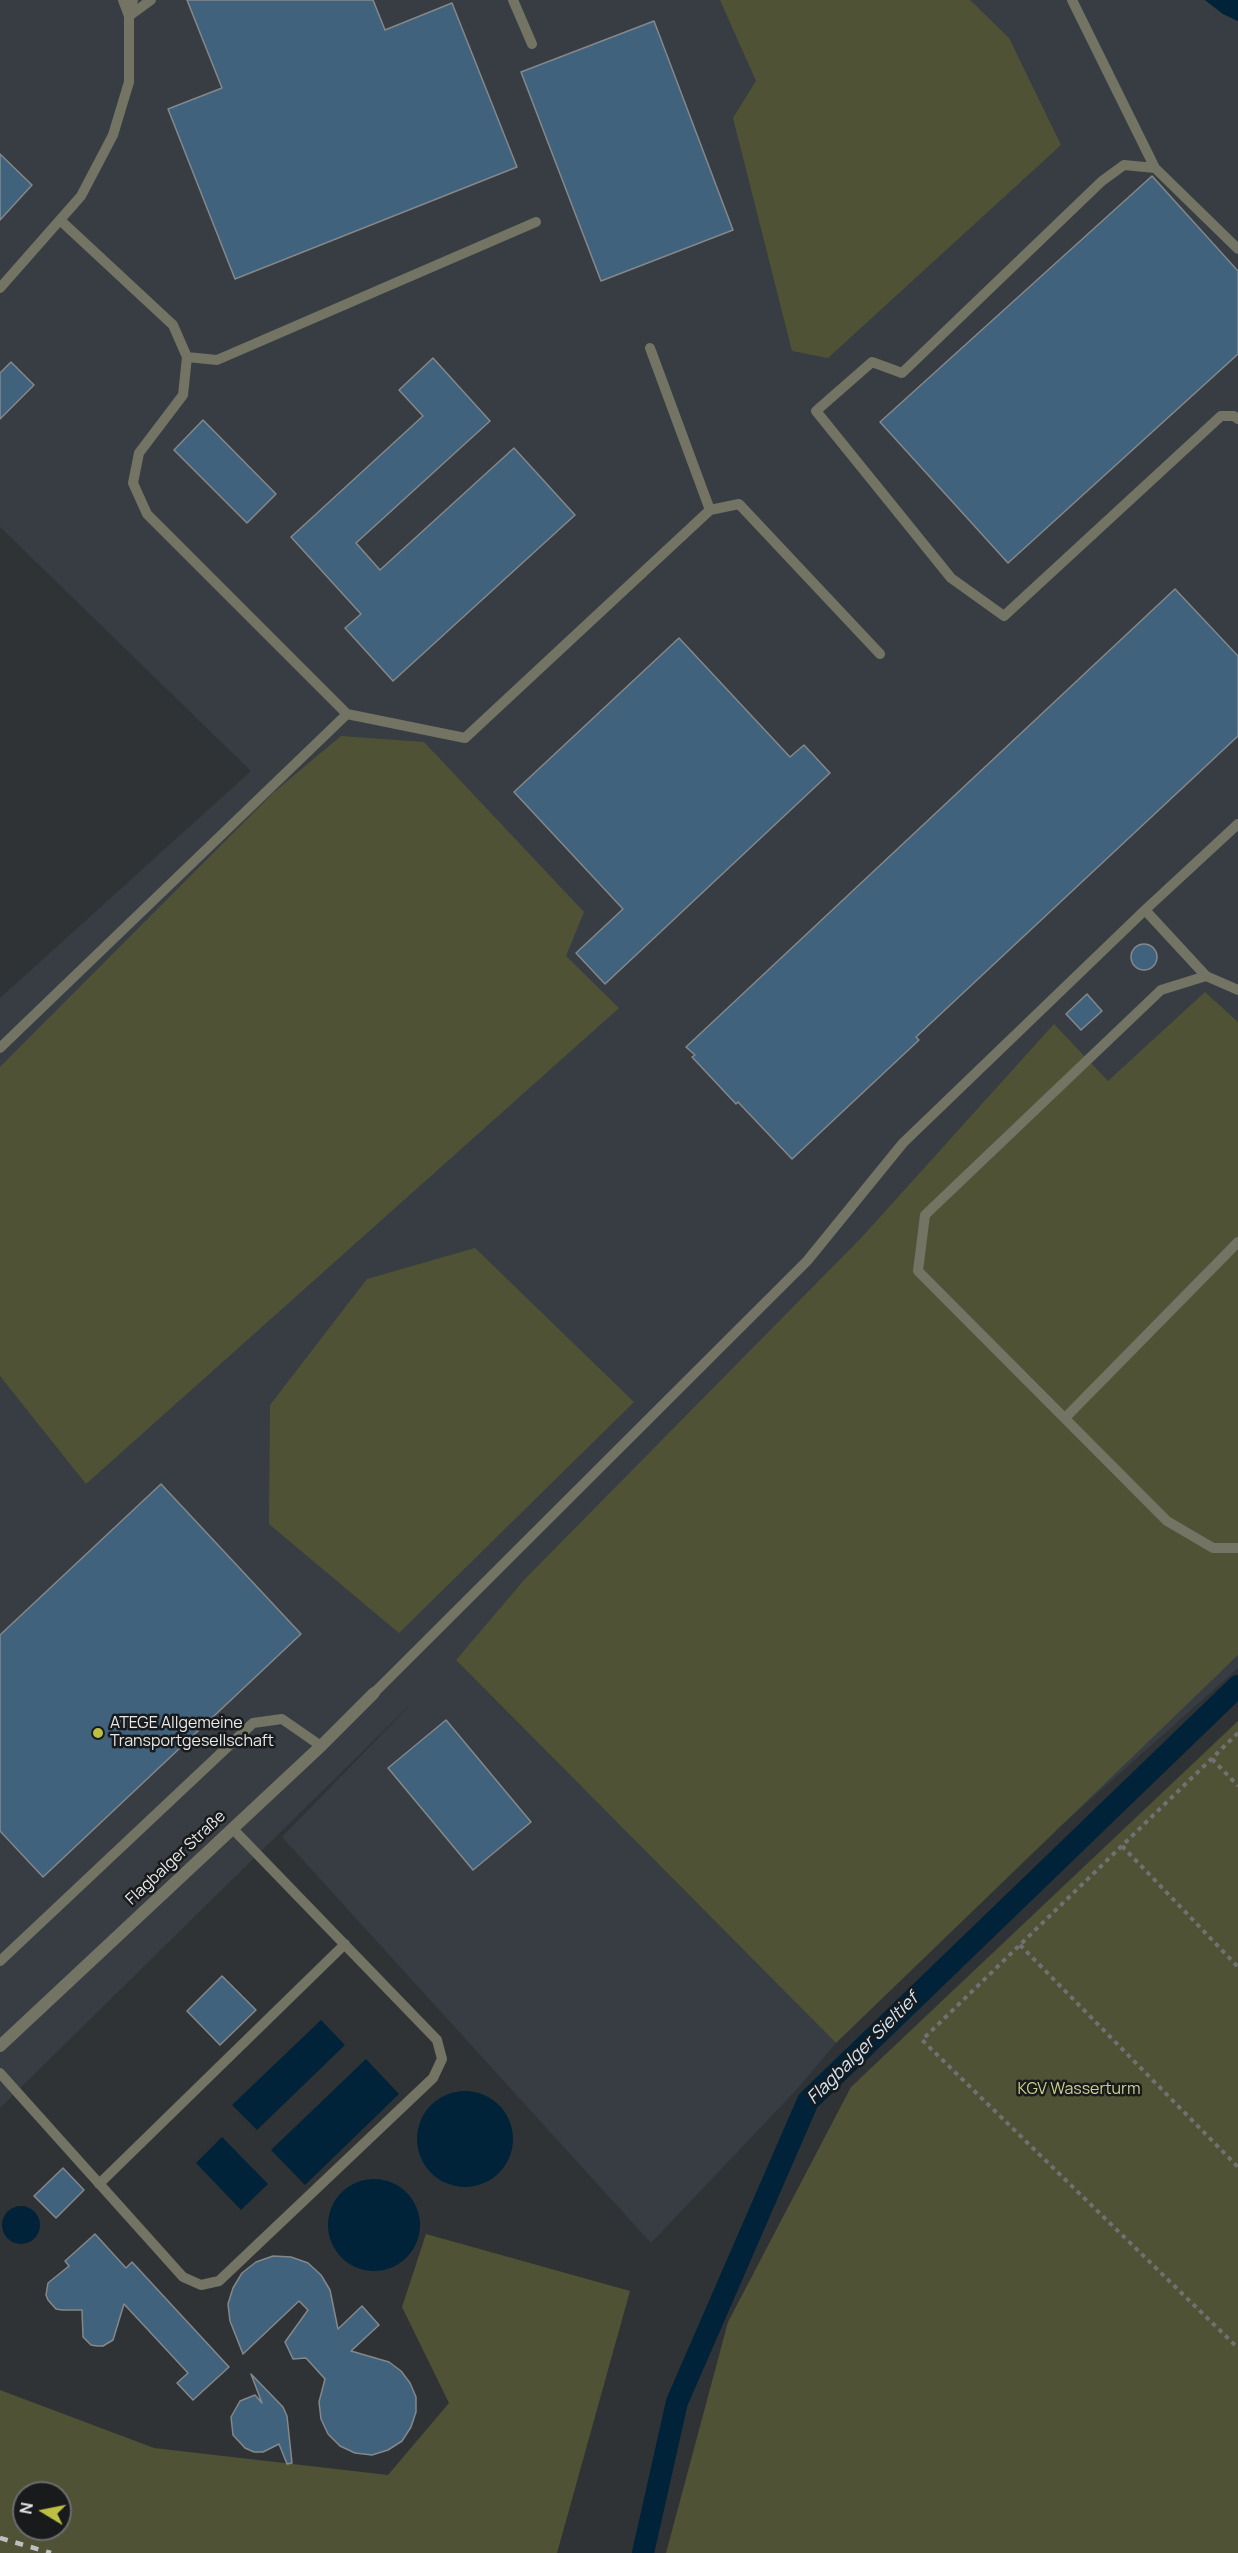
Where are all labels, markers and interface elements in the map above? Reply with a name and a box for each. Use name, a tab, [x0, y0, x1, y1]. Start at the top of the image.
place label: ATEGE Allgemeine Transportgesellschaft	[110, 1714, 274, 1752]
marker: ATEGE Allgemeine Transportgesellschaft	[91, 1726, 105, 1740]
street label: Flagbalger Straße	[122, 1807, 230, 1909]
water label: Flagbalger Sieltief	[803, 1989, 923, 2109]
park label: KGV Wasserturm	[1018, 2080, 1140, 2100]
north arrow	[12, 2481, 72, 2541]
text: N	[14, 2501, 38, 2516]

